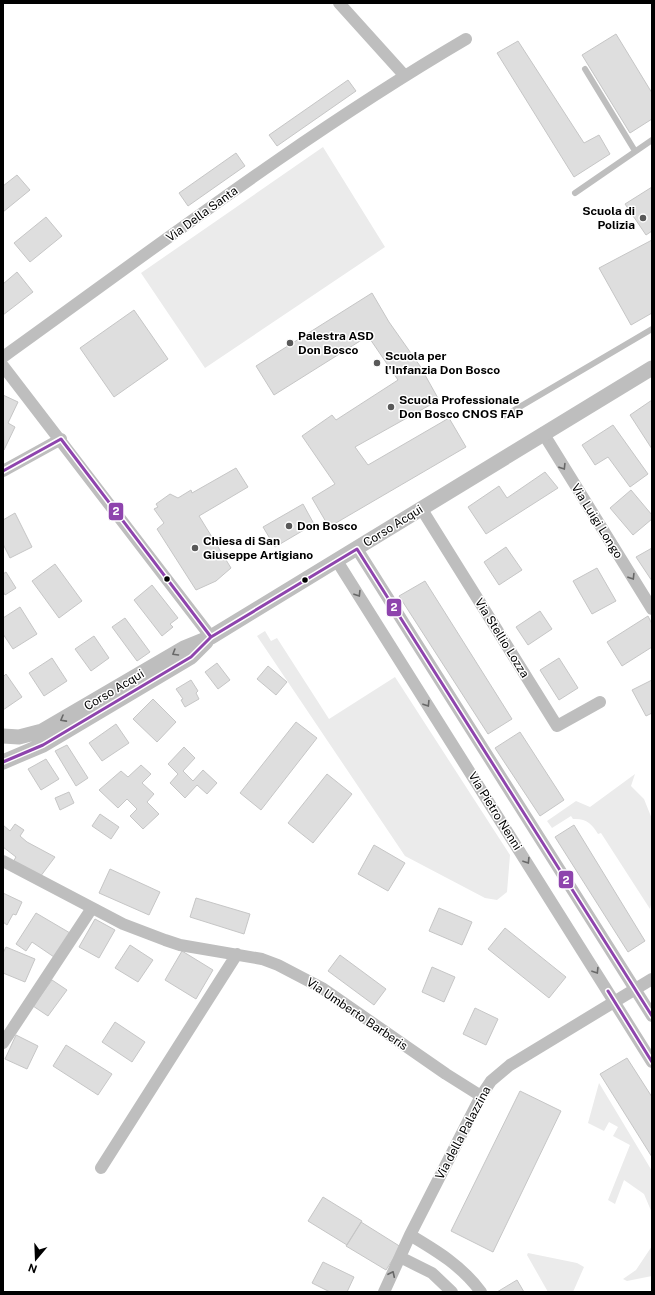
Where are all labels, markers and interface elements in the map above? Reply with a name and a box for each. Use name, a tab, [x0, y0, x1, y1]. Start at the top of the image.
street label: Via Della Santa	[164, 183, 240, 245]
place label: Scuola di Polizia	[582, 204, 635, 232]
marker: Scuola di Polizia	[638, 213, 648, 223]
place label: Palestra ASD Don Bosco	[298, 329, 374, 357]
marker: Palestra ASD Don Bosco	[285, 338, 295, 348]
place label: Scuola per l'Infanzia Don Bosco	[385, 349, 500, 377]
marker: Scuola per l'Infanzia Don Bosco	[372, 358, 382, 368]
place label: Scuola Professionale Don Bosco CNOS FAP	[399, 393, 523, 421]
marker: Scuola Professionale Don Bosco CNOS FAP	[386, 402, 396, 412]
one-way arrow	[559, 462, 566, 469]
street label: Via Luigi Longo	[568, 481, 626, 561]
line badge: 2	[108, 502, 124, 521]
street label: Corso Acqui	[361, 502, 425, 550]
text: 2	[113, 505, 120, 517]
place label: Don Bosco	[297, 519, 357, 533]
marker: Don Bosco	[284, 521, 294, 531]
place label: Chiesa di San Giuseppe Artigiano	[203, 534, 313, 562]
marker: Chiesa di San Giuseppe Artigiano	[190, 543, 200, 553]
one-way arrow	[627, 573, 635, 580]
unlabelled marker	[162, 574, 172, 584]
unlabelled marker	[300, 575, 310, 585]
one-way arrow	[353, 590, 361, 597]
street label: Via Stellio Lozza	[472, 596, 532, 680]
line badge: 2	[386, 598, 402, 617]
text: 2	[391, 601, 398, 613]
one-way arrow	[172, 648, 179, 656]
street label: Corso Acqui	[82, 667, 147, 713]
one-way arrow	[423, 700, 430, 707]
one-way arrow	[60, 715, 68, 722]
street label: Via Pietro Nenni	[465, 769, 525, 853]
one-way arrow	[522, 857, 529, 864]
line badge: 2	[558, 870, 574, 889]
text: 2	[563, 874, 570, 886]
one-way arrow	[591, 967, 598, 974]
street label: Via Umberto Barberis	[304, 975, 410, 1053]
street label: Via della Palazzina	[433, 1084, 493, 1182]
north arrow	[16, 1239, 56, 1279]
text: N	[27, 1261, 39, 1276]
one-way arrow	[387, 1271, 395, 1279]

